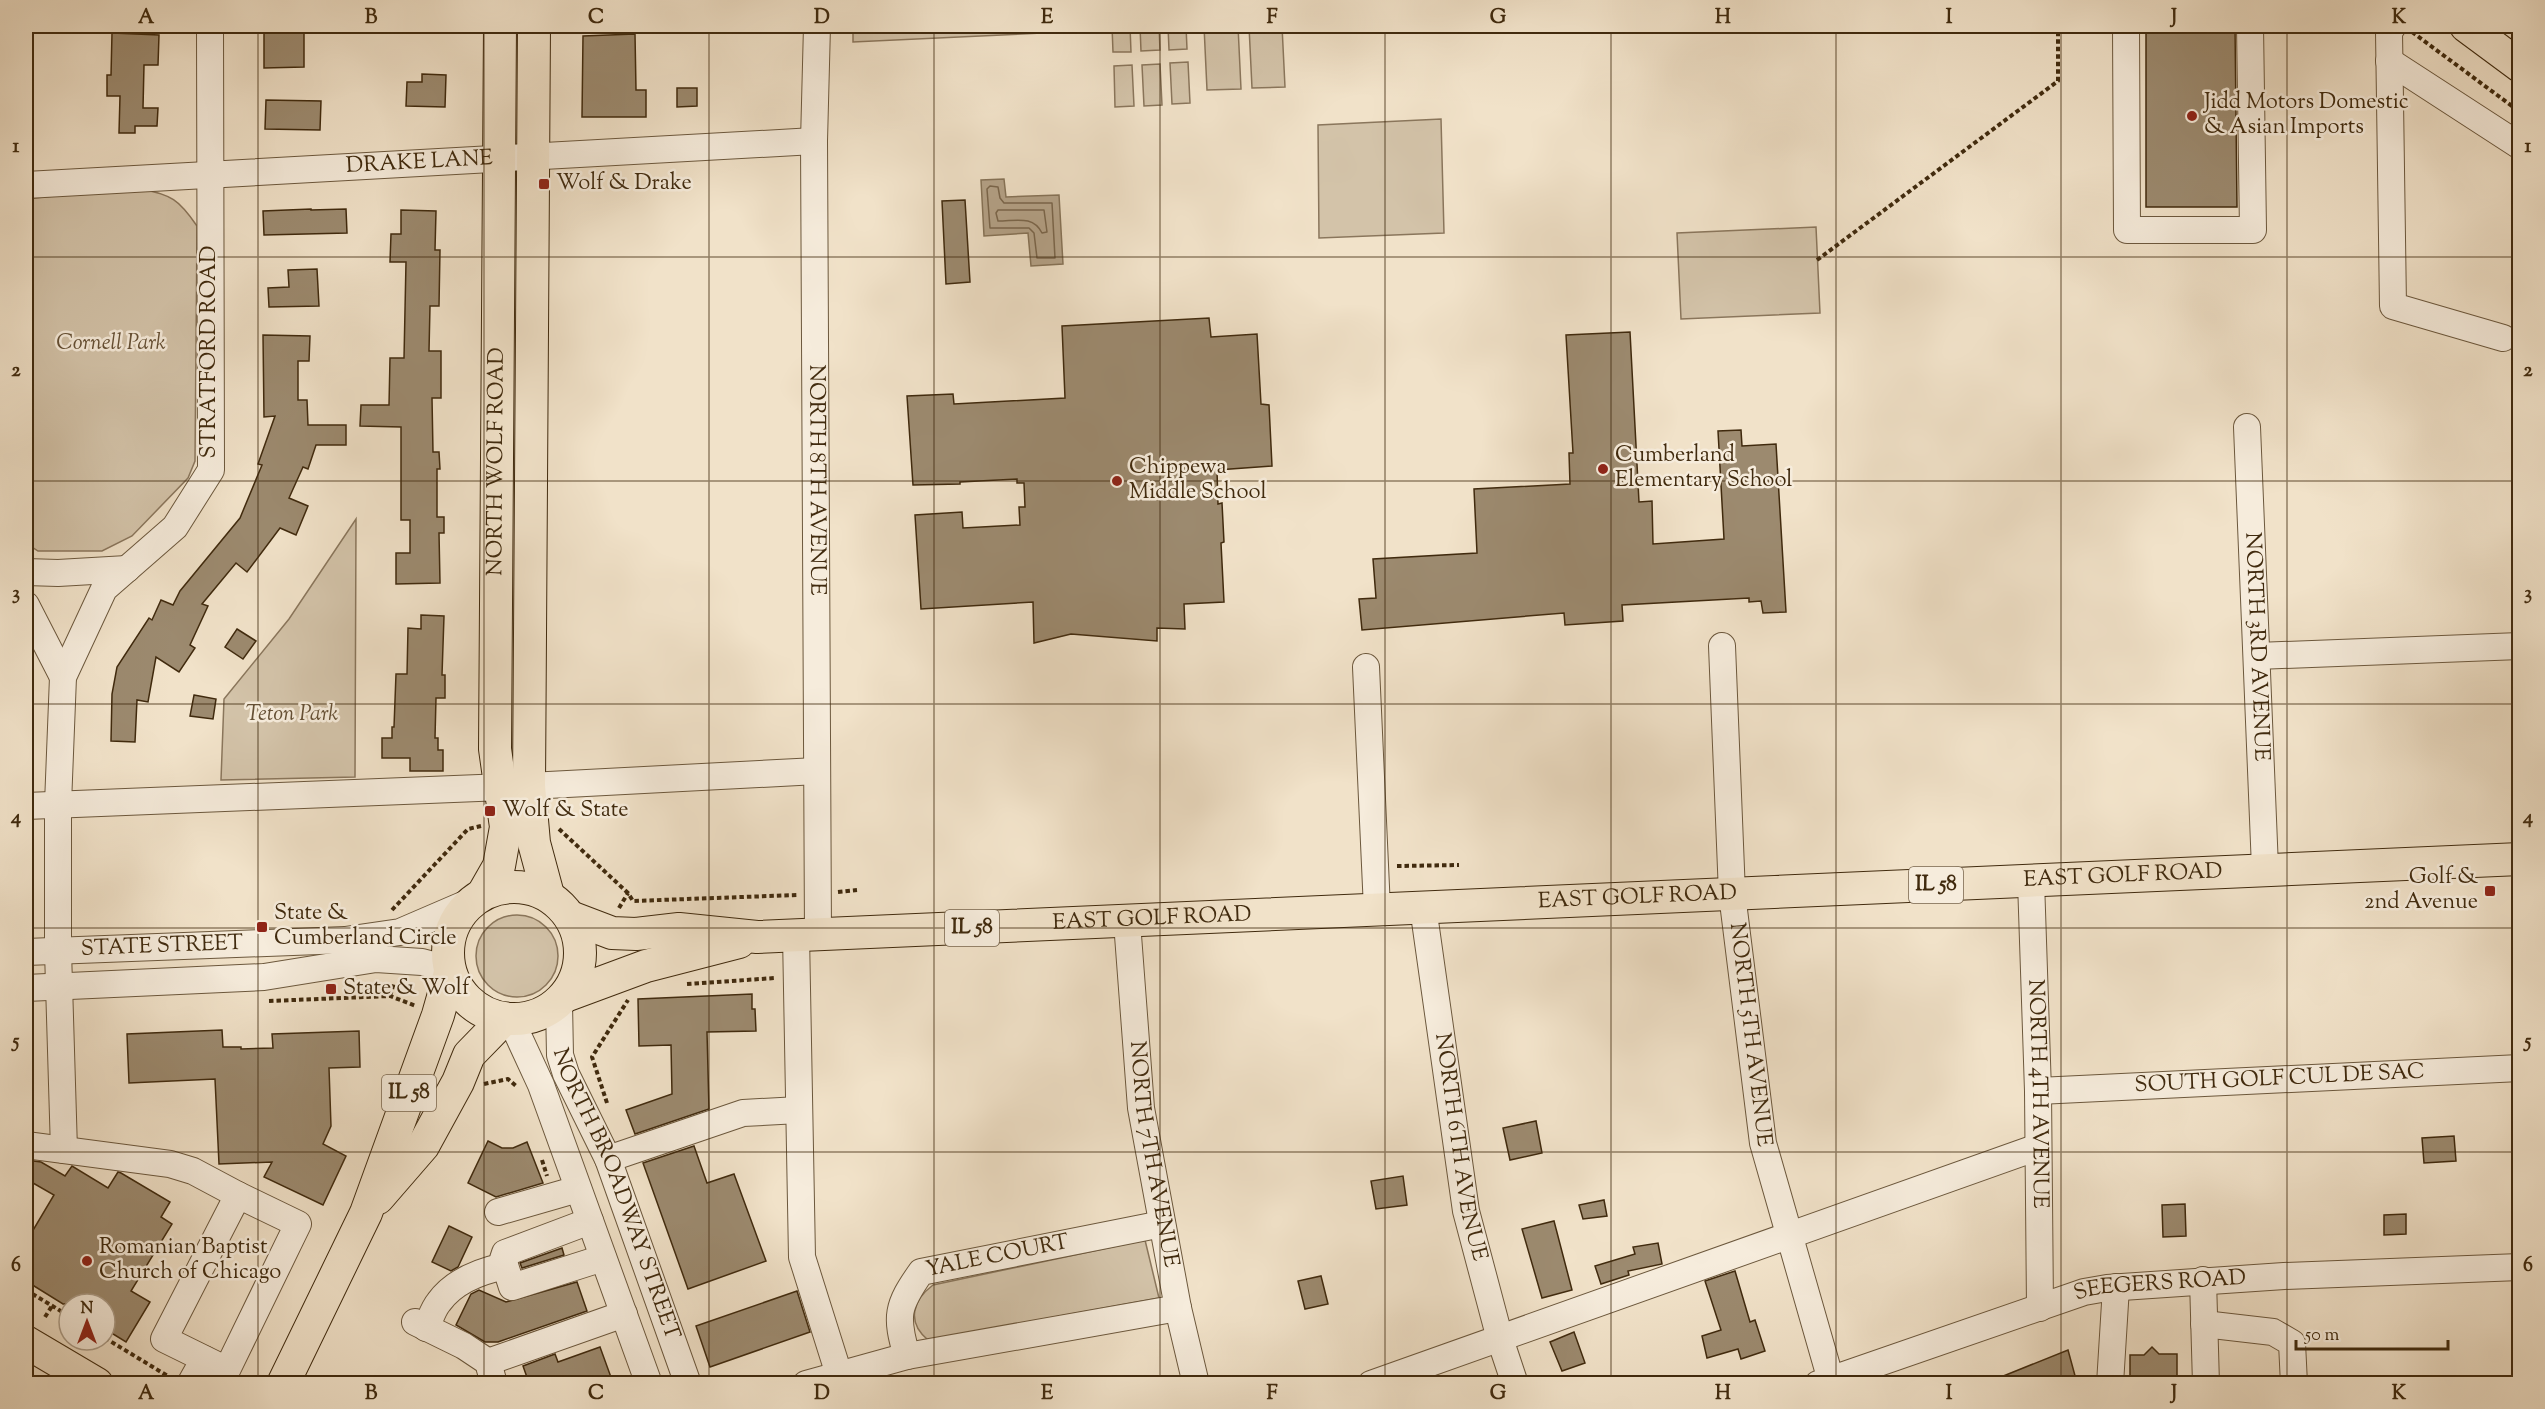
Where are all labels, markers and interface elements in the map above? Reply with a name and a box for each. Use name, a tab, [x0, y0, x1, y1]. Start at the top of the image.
text: A	[138, 4, 155, 33]
text: B	[365, 4, 378, 33]
text: C	[588, 4, 604, 33]
text: D	[814, 4, 830, 33]
text: E	[1041, 4, 1054, 33]
text: F	[1266, 4, 1278, 33]
text: G	[1490, 4, 1507, 33]
text: H	[1715, 4, 1731, 33]
text: I	[1946, 4, 1953, 33]
text: J	[2169, 4, 2177, 33]
text: K	[2392, 4, 2407, 33]
place label: Jidd Motors Domestic & Asian Imports	[2203, 87, 2409, 144]
marker: Jidd Motors Domestic & Asian Imports	[2185, 109, 2199, 123]
text: 1	[13, 133, 20, 162]
text: 1	[2525, 133, 2532, 162]
street label: DRAKE LANE	[345, 143, 494, 183]
place label: Wolf & Drake	[556, 168, 692, 200]
marker: Wolf & Drake	[537, 177, 551, 191]
street label: STRATFORD ROAD	[194, 246, 226, 458]
park label: Cornell Park	[56, 328, 166, 360]
street label: NORTH WOLF ROAD	[480, 347, 514, 576]
text: 2	[11, 357, 21, 386]
text: 2	[2523, 357, 2533, 386]
street label: NORTH 8TH AVENUE	[799, 364, 832, 596]
place label: Cumberland Elementary School	[1615, 440, 1792, 497]
place label: Chippewa Middle School	[1129, 452, 1267, 509]
marker: Cumberland Elementary School	[1596, 462, 1610, 476]
marker: Chippewa Middle School	[1110, 474, 1124, 488]
street label: NORTH 3RD AVENUE	[2235, 532, 2277, 762]
text: 3	[12, 580, 20, 609]
text: 3	[2524, 580, 2532, 609]
park label: Teton Park	[246, 699, 338, 731]
place label: Wolf & State	[502, 795, 628, 827]
text: 4	[10, 804, 21, 833]
marker: Wolf & State	[483, 804, 497, 818]
text: 4	[2522, 804, 2533, 833]
street label: EAST GOLF ROAD	[2023, 856, 2223, 897]
place label: Golf & 2nd Avenue	[2364, 862, 2478, 919]
road number: IL 58	[1909, 867, 1963, 903]
street label: EAST GOLF ROAD	[1537, 878, 1738, 918]
marker: Golf & 2nd Avenue	[2483, 884, 2497, 898]
place label: State & Cumberland Circle	[274, 898, 457, 955]
street label: EAST GOLF ROAD	[1052, 899, 1252, 940]
road number: IL 58	[945, 910, 999, 946]
marker: State & Cumberland Circle	[255, 920, 269, 934]
street label: NORTH 5TH AVENUE	[1720, 921, 1779, 1149]
street label: STATE STREET	[80, 928, 244, 966]
place label: State & Wolf	[343, 973, 471, 1005]
street label: NORTH 4TH AVENUE	[2018, 979, 2055, 1209]
marker: State & Wolf	[324, 982, 338, 996]
text: 5	[11, 1028, 20, 1057]
text: 5	[2523, 1028, 2532, 1057]
street label: NORTH 6TH AVENUE	[1425, 1031, 1495, 1265]
street label: NORTH 7TH AVENUE	[1120, 1040, 1186, 1270]
street label: NORTH BROADWAY STREET	[543, 1044, 687, 1345]
street label: SOUTH GOLF CUL DE SAC	[2134, 1057, 2426, 1102]
road number: IL 58	[382, 1075, 436, 1111]
street label: YALE COURT	[923, 1227, 1072, 1287]
place label: Romanian Baptist Church of Chicago	[99, 1232, 281, 1289]
text: 6	[11, 1252, 21, 1281]
text: 6	[2523, 1252, 2533, 1281]
marker: Romanian Baptist Church of Chicago	[80, 1254, 94, 1268]
street label: SEEGERS ROAD	[2070, 1263, 2247, 1310]
north arrow	[57, 1292, 117, 1352]
text: N	[81, 1298, 94, 1321]
scale bar	[2296, 1313, 2448, 1351]
text: 50 m	[2304, 1323, 2340, 1349]
text: A	[138, 1380, 155, 1409]
text: B	[365, 1380, 378, 1409]
text: C	[588, 1380, 604, 1409]
text: D	[814, 1380, 830, 1409]
text: E	[1041, 1380, 1054, 1409]
text: F	[1266, 1380, 1278, 1409]
text: G	[1490, 1380, 1507, 1409]
text: H	[1715, 1380, 1731, 1409]
text: I	[1946, 1380, 1953, 1409]
text: J	[2169, 1380, 2177, 1409]
text: K	[2392, 1380, 2407, 1409]

